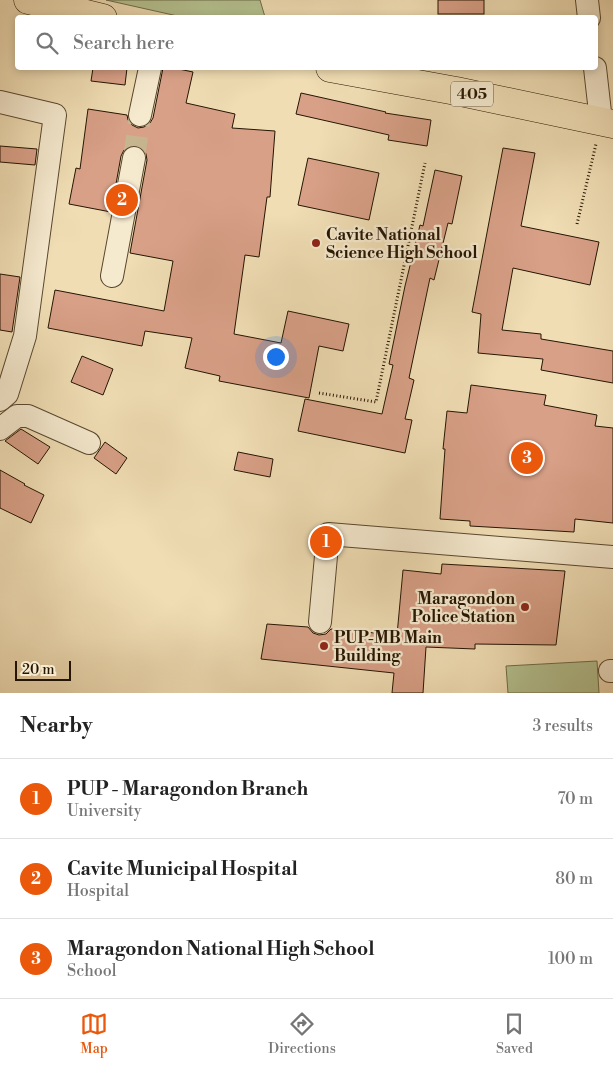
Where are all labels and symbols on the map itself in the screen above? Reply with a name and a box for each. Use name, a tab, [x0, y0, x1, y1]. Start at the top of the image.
road number: 405	[451, 82, 493, 106]
pin: 2	[106, 181, 138, 219]
place label: Cavite National Science High School	[326, 225, 478, 263]
marker: Cavite National Science High School	[310, 237, 322, 249]
your location	[263, 344, 289, 370]
pin: 3	[511, 439, 543, 477]
pin: 1	[310, 523, 342, 561]
place label: Maragondon Police Station	[411, 589, 515, 627]
marker: Maragondon Police Station	[519, 601, 531, 613]
place label: PUP-MB Main Building	[334, 628, 442, 666]
marker: PUP-MB Main Building	[318, 640, 330, 652]
scale bar	[15, 658, 71, 681]

